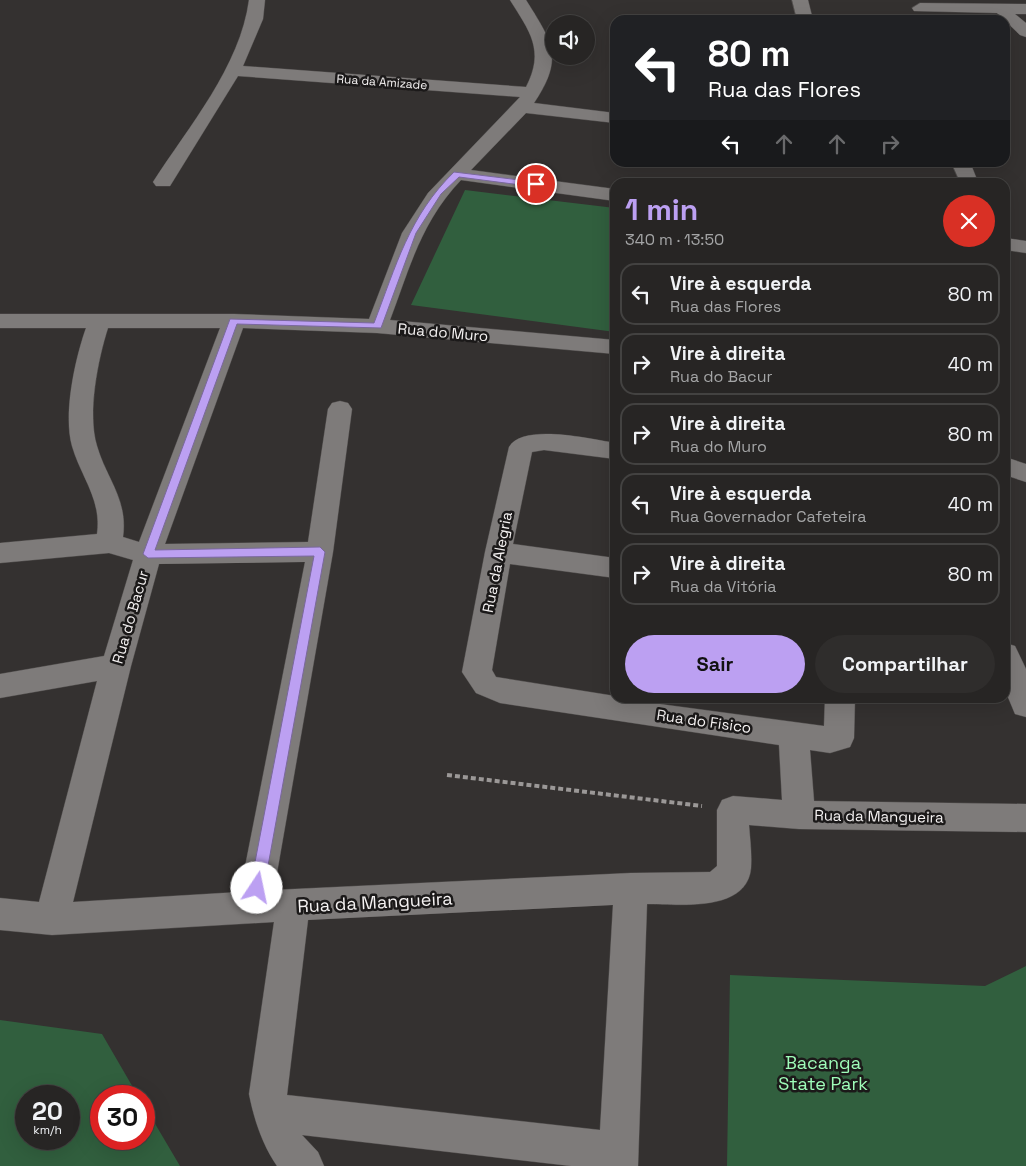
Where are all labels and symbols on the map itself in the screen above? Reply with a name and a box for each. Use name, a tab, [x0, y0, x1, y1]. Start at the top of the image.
street label: Rua da Amizade	[336, 71, 428, 93]
pin	[515, 163, 557, 205]
street label: Rua do Muro	[397, 319, 489, 345]
street label: Rua da Alegria	[478, 509, 516, 614]
street label: Rua do Bacur	[108, 568, 152, 666]
street label: Rua do Fisico	[655, 705, 753, 737]
street label: Rua da Mangueira	[814, 805, 944, 827]
position arrow	[230, 861, 282, 913]
street label: Rua da Mangueira	[297, 886, 453, 918]
park label: Bacanga State Park	[778, 1051, 868, 1095]
speed limit sign: 30	[90, 1085, 155, 1150]

